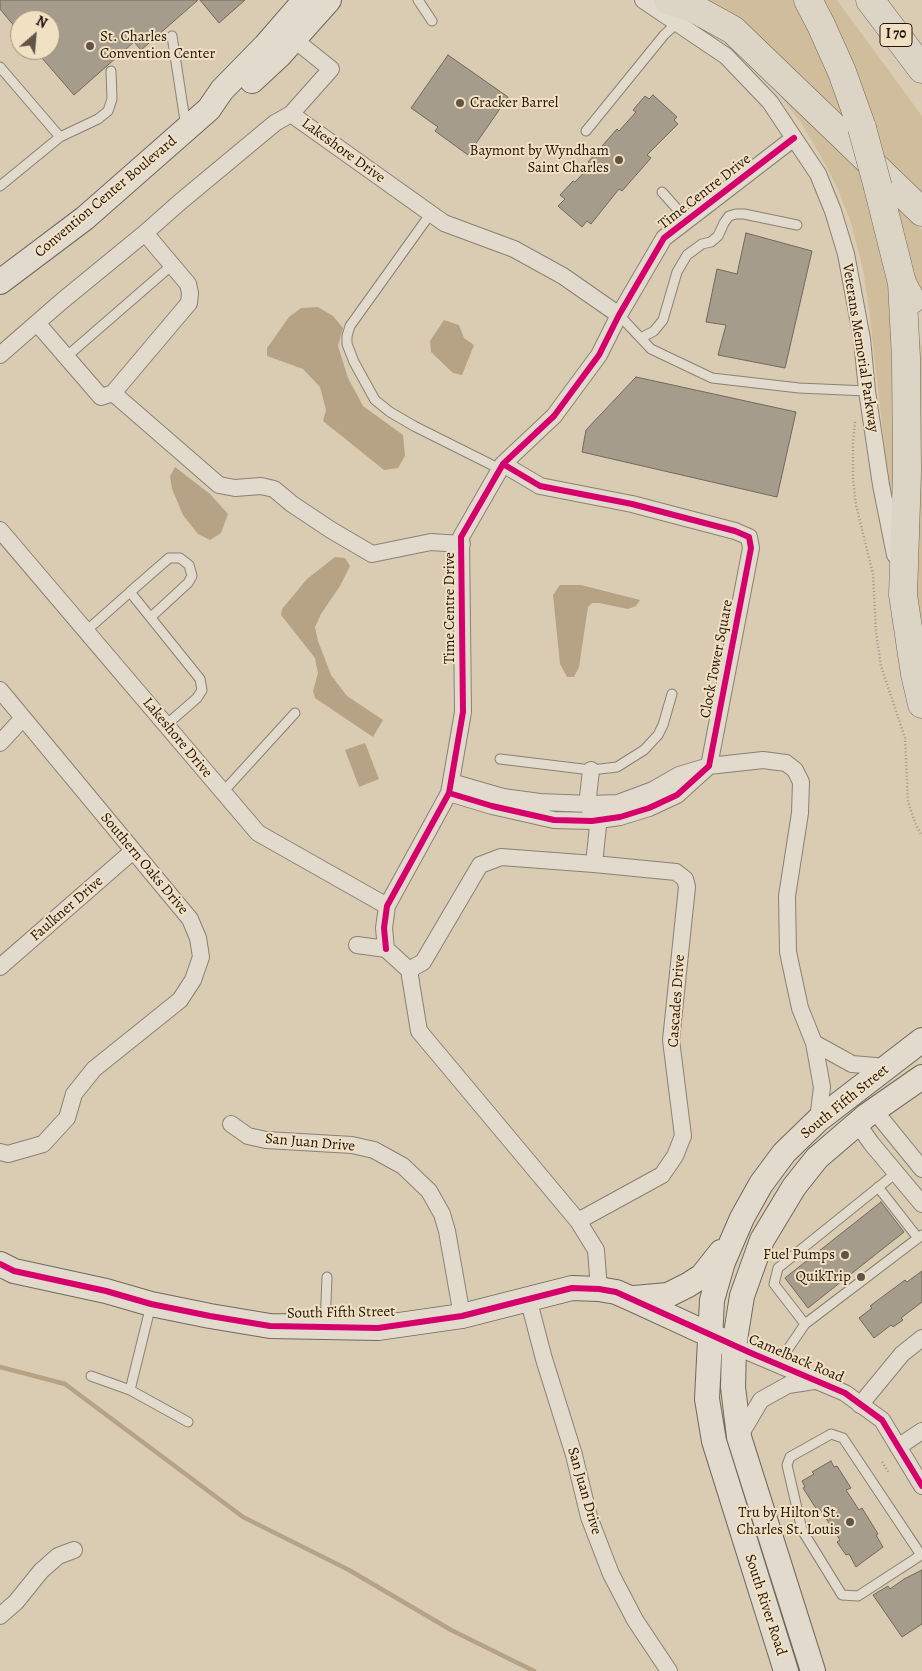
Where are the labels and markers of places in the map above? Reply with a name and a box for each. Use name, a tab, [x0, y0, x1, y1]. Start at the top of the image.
place label: St. Charles Convention Center	[100, 28, 215, 63]
marker: St. Charles Convention Center	[84, 40, 96, 52]
place label: Cracker Barrel	[470, 94, 558, 112]
marker: Cracker Barrel	[454, 97, 466, 109]
place label: Baymont by Wyndham Saint Charles	[470, 142, 609, 177]
marker: Baymont by Wyndham Saint Charles	[613, 154, 625, 166]
place label: Fuel Pumps	[763, 1246, 835, 1264]
marker: Fuel Pumps	[839, 1249, 851, 1261]
place label: QuikTrip	[796, 1268, 851, 1286]
marker: QuikTrip	[855, 1271, 867, 1283]
place label: Tru by Hilton St. Charles St. Louis	[737, 1504, 840, 1539]
marker: Tru by Hilton St. Charles St. Louis	[844, 1516, 856, 1528]

